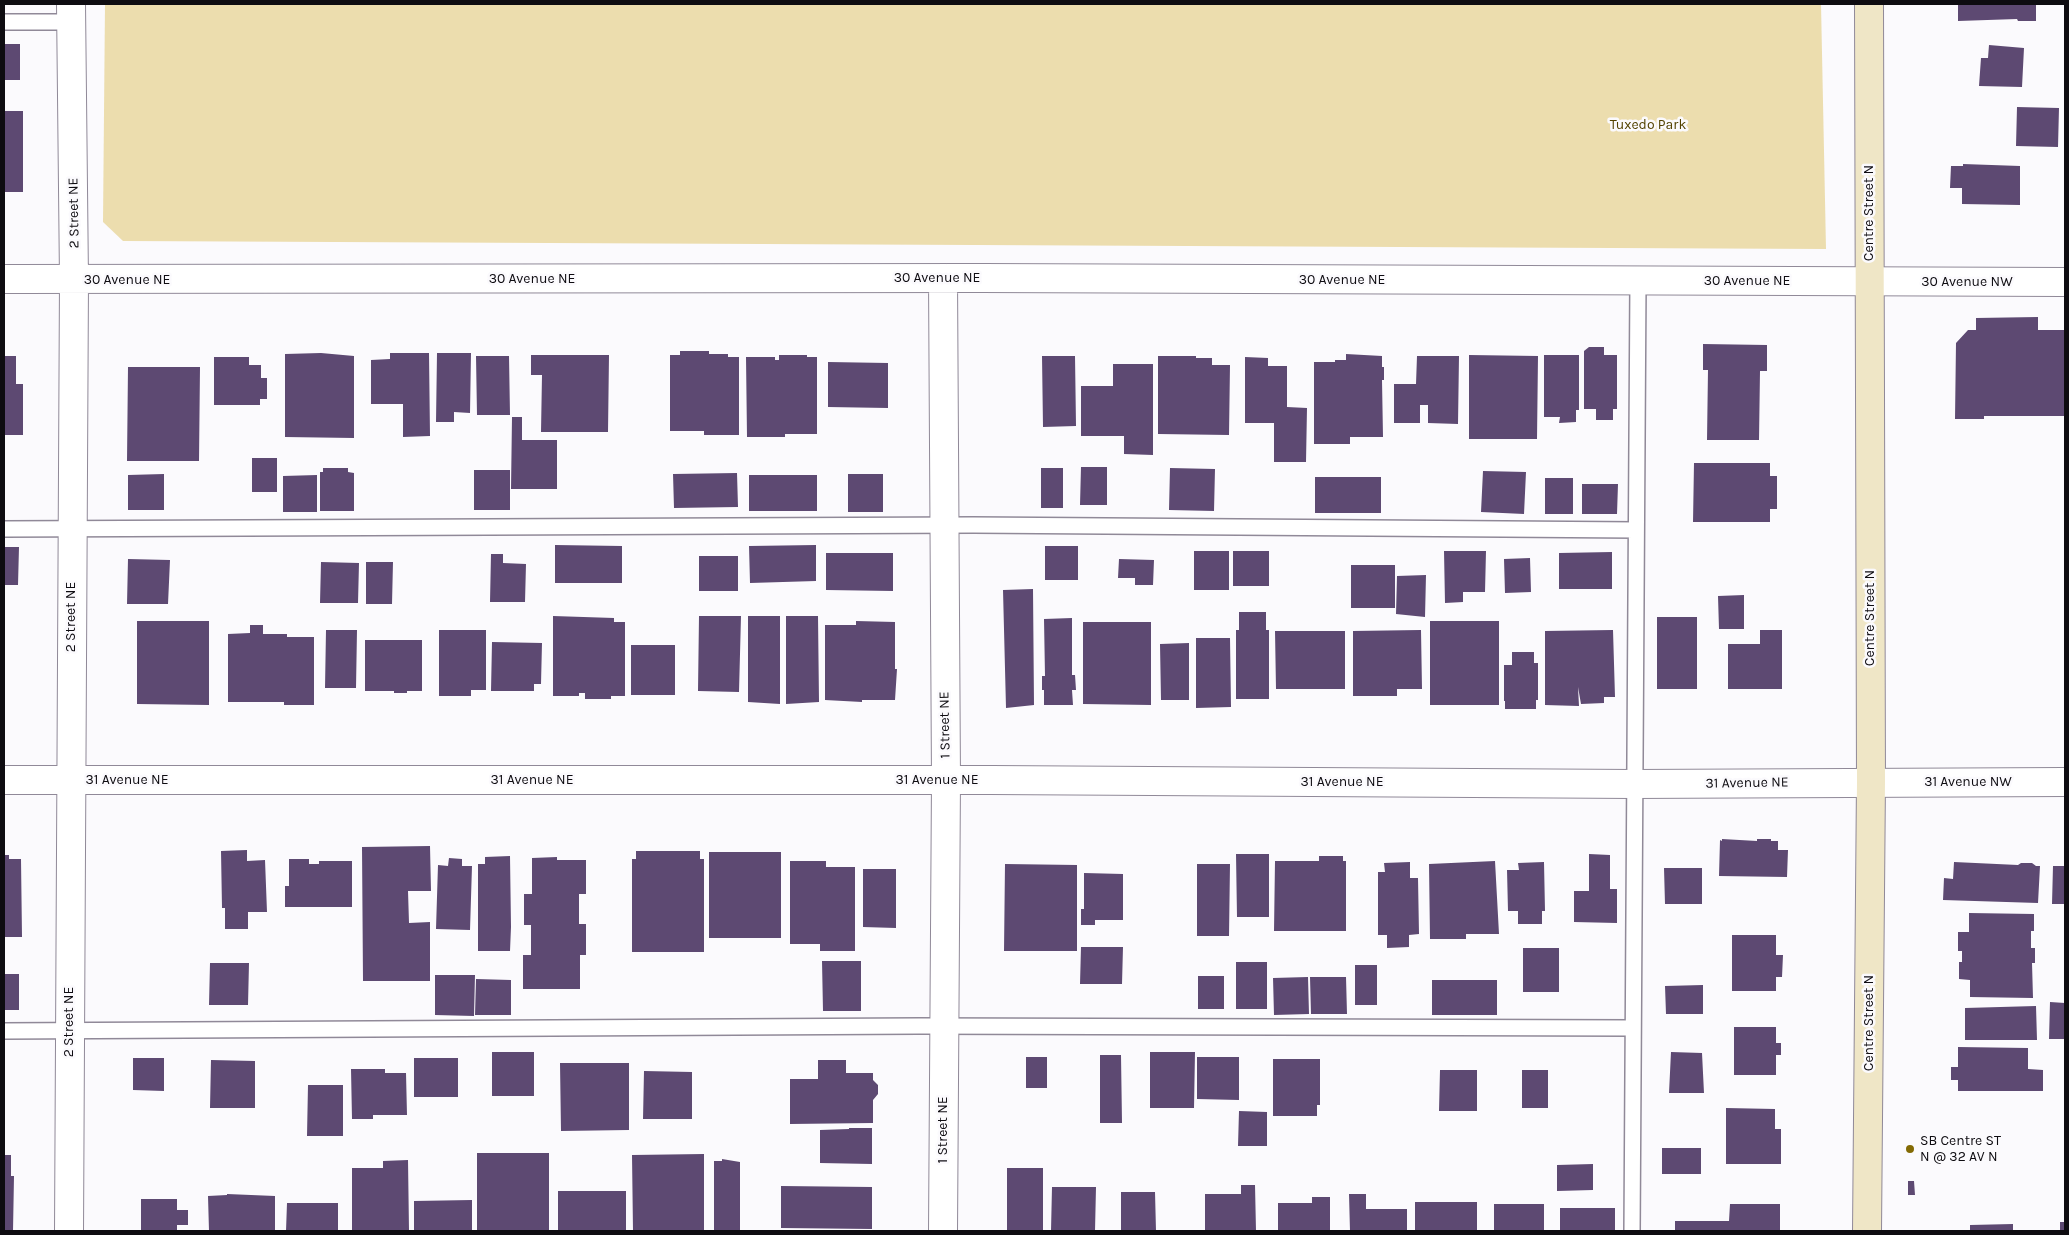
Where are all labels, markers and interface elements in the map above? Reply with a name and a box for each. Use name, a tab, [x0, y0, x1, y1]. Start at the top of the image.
park label: Tuxedo Park	[1610, 117, 1686, 133]
street label: Centre Street N	[1861, 165, 1877, 261]
street label: 2 Street NE	[65, 178, 83, 248]
street label: 30 Avenue NE	[894, 270, 980, 286]
street label: 30 Avenue NE	[489, 271, 575, 287]
street label: 30 Avenue NE	[84, 272, 170, 288]
street label: 30 Avenue NE	[1299, 272, 1385, 288]
street label: 30 Avenue NE	[1704, 273, 1790, 289]
street label: 30 Avenue NW	[1921, 274, 2013, 290]
street label: Centre Street N	[1862, 570, 1878, 666]
street label: 2 Street NE	[63, 582, 79, 652]
street label: 1 Street NE	[936, 691, 954, 759]
street label: 31 Avenue NE	[85, 772, 169, 788]
street label: 31 Avenue NE	[490, 772, 574, 788]
street label: 31 Avenue NE	[895, 772, 979, 788]
street label: 31 Avenue NE	[1300, 774, 1384, 790]
street label: 31 Avenue NE	[1705, 774, 1789, 792]
street label: 31 Avenue NW	[1924, 774, 2012, 790]
street label: Centre Street N	[1861, 975, 1877, 1071]
street label: 2 Street NE	[61, 987, 77, 1057]
street label: 1 Street NE	[935, 1096, 951, 1164]
place label: SB Centre ST N @ 32 AV N	[1920, 1133, 2001, 1166]
marker: SB Centre ST N @ 32 AV N	[1904, 1143, 1916, 1155]

